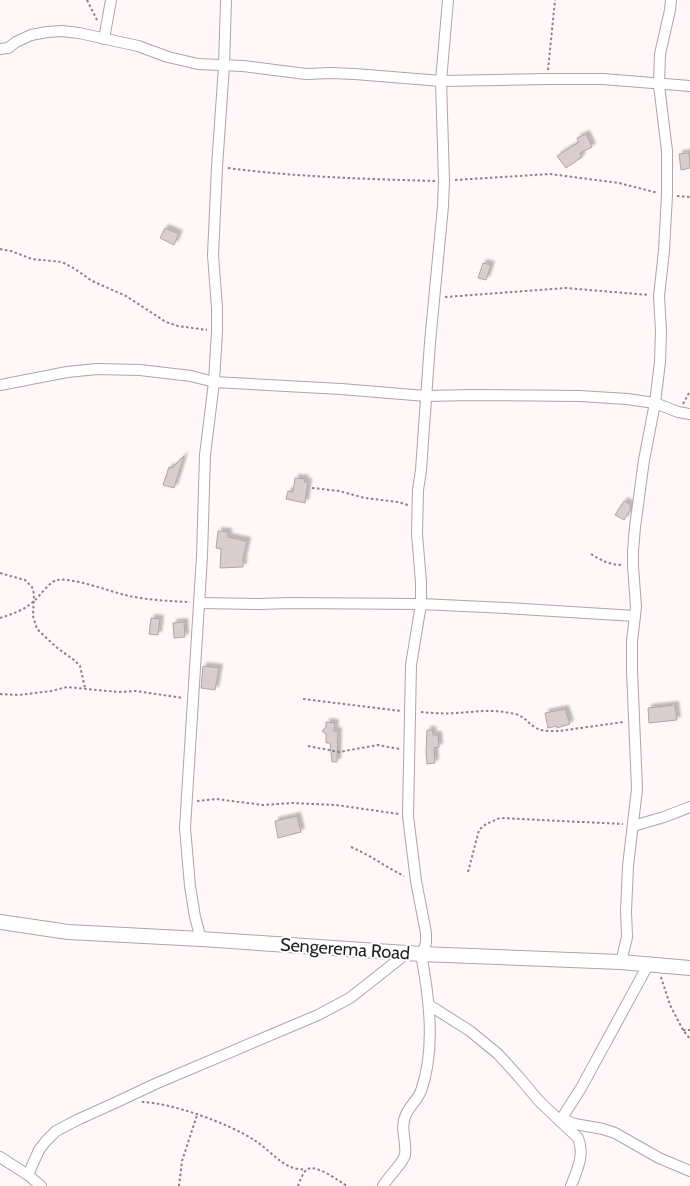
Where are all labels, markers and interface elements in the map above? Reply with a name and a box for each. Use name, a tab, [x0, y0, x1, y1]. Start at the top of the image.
street label: Sengerema Road	[279, 933, 411, 965]

